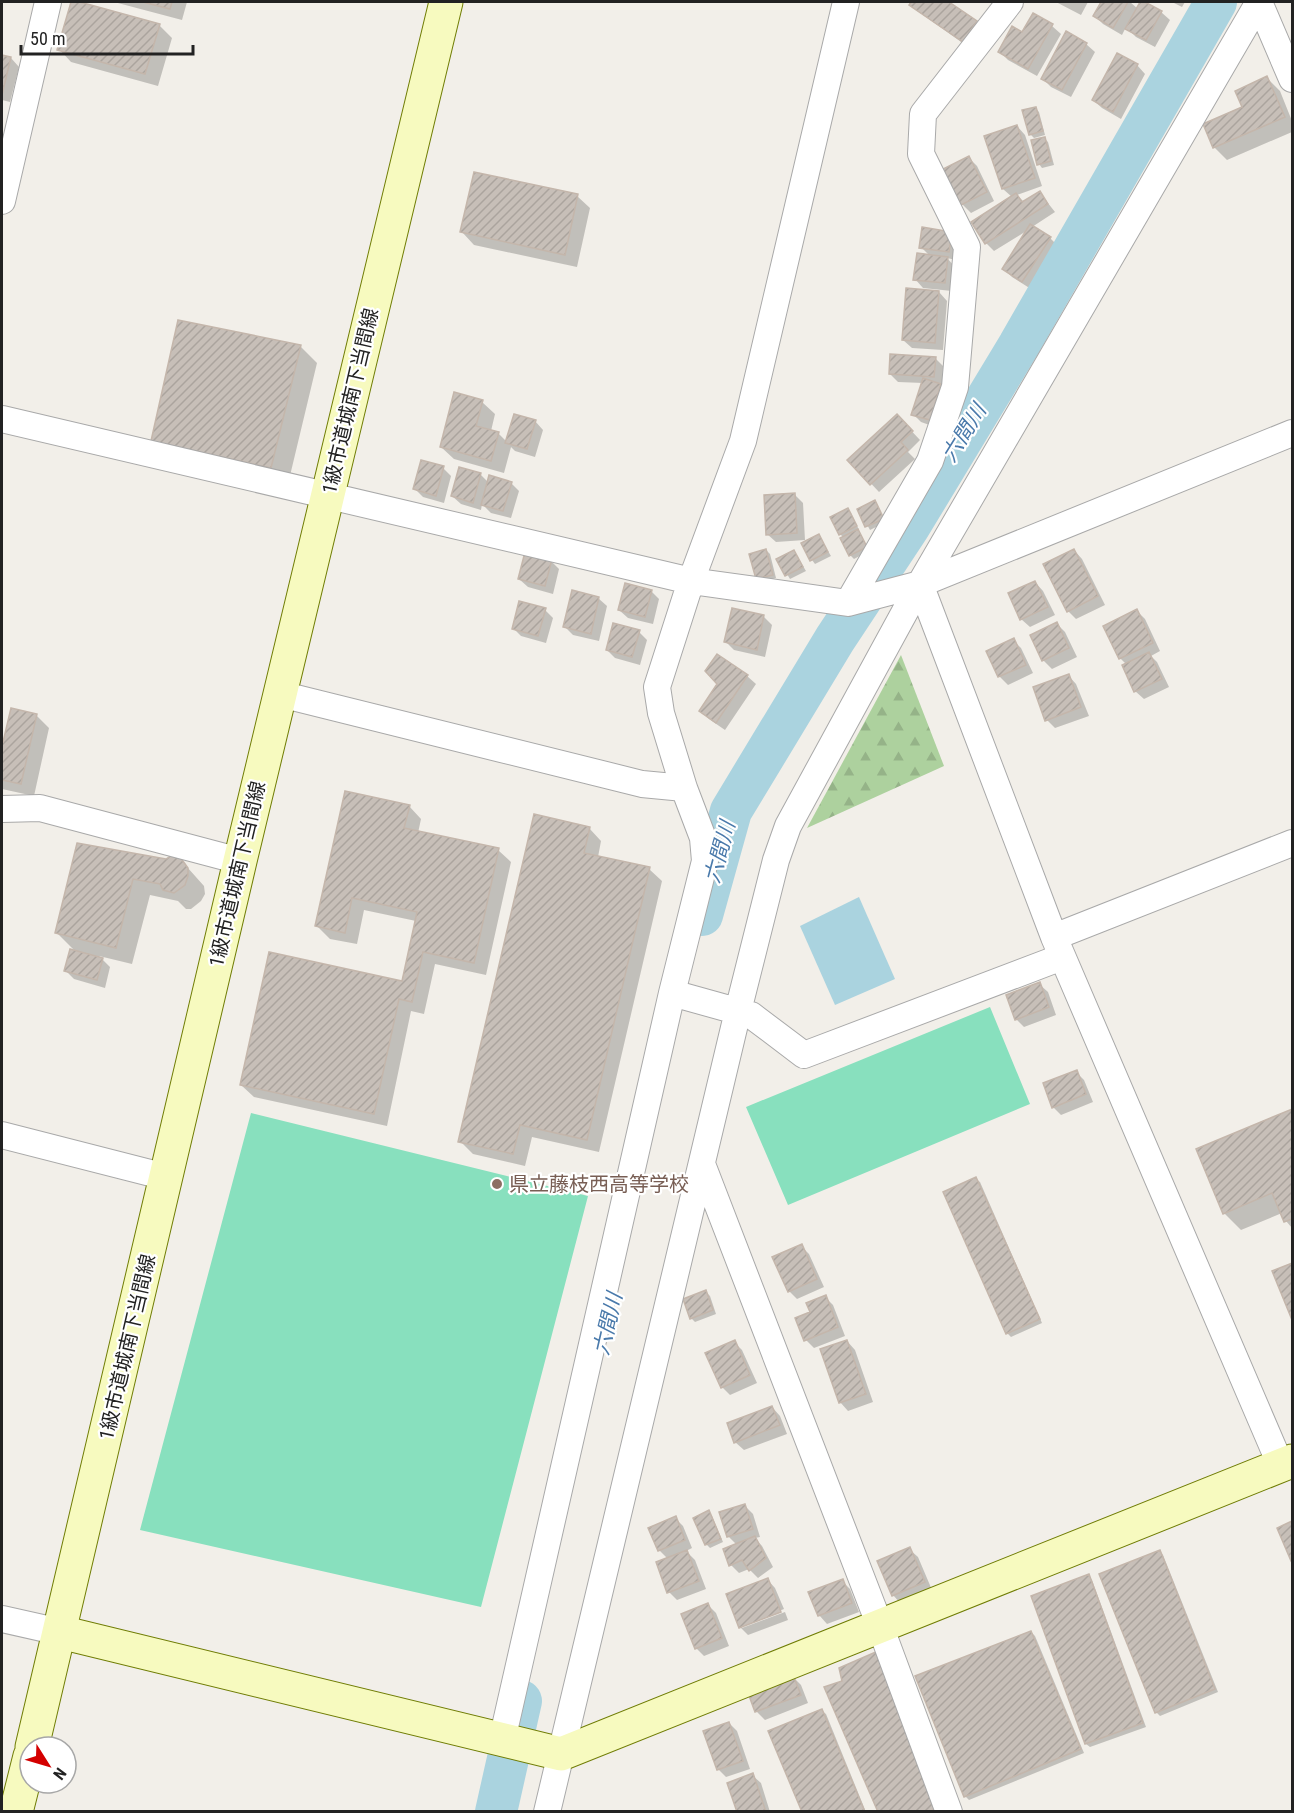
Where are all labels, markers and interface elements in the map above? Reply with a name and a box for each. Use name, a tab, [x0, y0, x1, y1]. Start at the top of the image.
scale bar	[21, 18, 194, 56]
text: 50 m	[30, 28, 65, 49]
street label: 1級市道城南下当間線	[317, 306, 383, 496]
water label: 六間川	[937, 398, 992, 466]
street label: 1級市道城南下当間線	[204, 779, 270, 969]
water label: 六間川	[700, 817, 740, 886]
place label: 県立藤枝西高等学校	[509, 1172, 689, 1196]
marker: 県立藤枝西高等学校	[490, 1177, 504, 1191]
street label: 1級市道城南下当間線	[94, 1252, 160, 1442]
water label: 六間川	[589, 1289, 627, 1357]
north arrow	[18, 1735, 78, 1795]
text: N	[49, 1764, 70, 1783]

